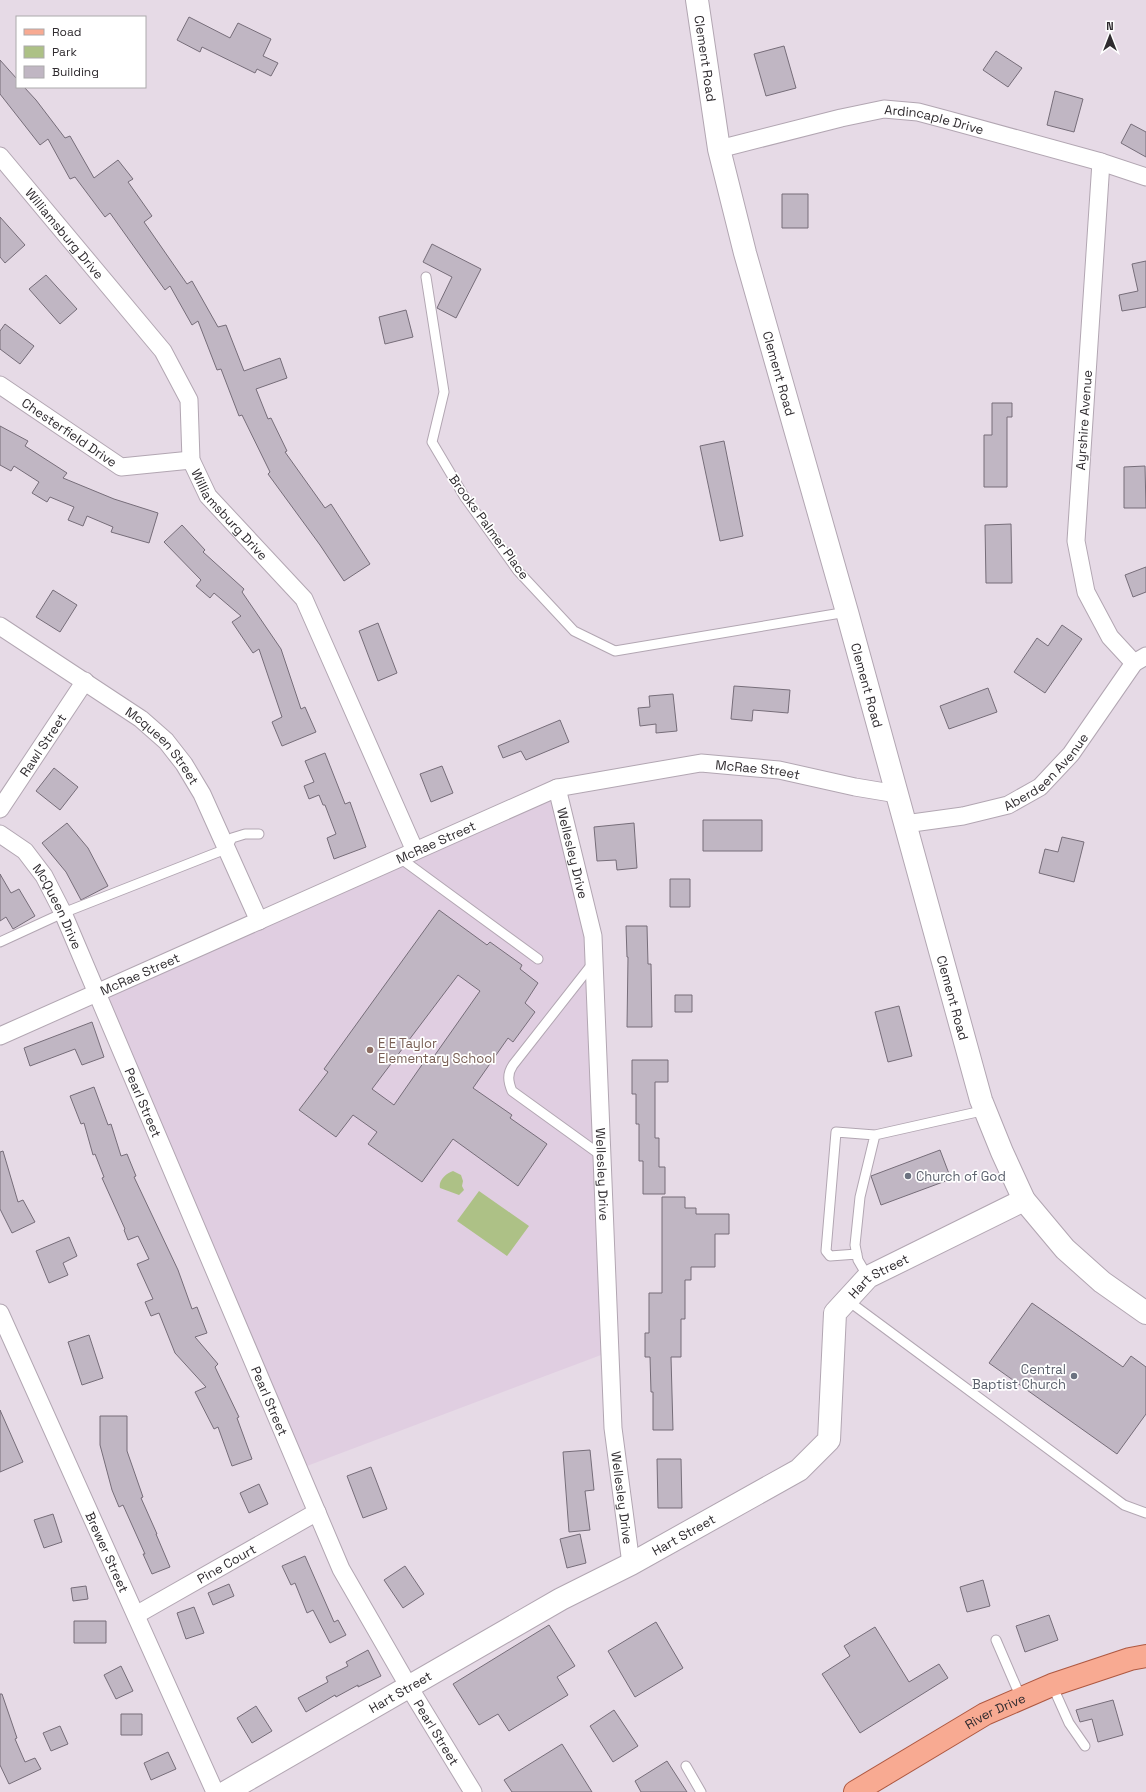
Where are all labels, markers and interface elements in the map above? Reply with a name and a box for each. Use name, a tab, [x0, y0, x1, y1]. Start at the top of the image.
street label: Clement Road	[691, 14, 720, 103]
legend	[16, 16, 146, 88]
north arrow	[1090, 16, 1130, 56]
text: N	[1106, 19, 1114, 33]
text: Road	[52, 24, 81, 40]
text: Park	[52, 44, 77, 60]
text: Building	[52, 64, 99, 80]
street label: Ardincaple Drive	[884, 101, 986, 138]
street label: Williamsburg Drive	[22, 184, 108, 283]
street label: Clement Road	[759, 329, 799, 418]
street label: Ayrshire Avenue	[1072, 369, 1096, 471]
street label: Chesterfield Drive	[19, 394, 120, 470]
street label: Williamsburg Drive	[188, 466, 272, 563]
street label: Brooks Palmer Place	[445, 471, 533, 583]
street label: Clement Road	[847, 641, 887, 730]
street label: Mcqueen Street	[122, 703, 203, 788]
street label: Rawl Street	[16, 710, 70, 780]
street label: Aberdeen Avenue	[1001, 729, 1092, 814]
street label: McRae Street	[715, 756, 802, 783]
street label: Wellesley Drive	[554, 806, 592, 900]
street label: McRae Street	[393, 817, 478, 867]
street label: McQueen Drive	[29, 860, 86, 952]
street label: McRae Street	[97, 949, 182, 999]
street label: Clement Road	[933, 953, 973, 1042]
place label: E E Taylor Elementary School	[378, 1035, 495, 1067]
marker: E E Taylor Elementary School	[365, 1045, 375, 1055]
street label: Pearl Street	[121, 1065, 166, 1140]
street label: Wellesley Drive	[592, 1128, 613, 1221]
place label: Church of God	[916, 1168, 1006, 1185]
marker: Church of God	[903, 1171, 913, 1181]
street label: Hart Street	[844, 1250, 911, 1302]
place label: Central Baptist Church	[972, 1361, 1066, 1393]
street label: Pearl Street	[247, 1363, 292, 1438]
marker: Central Baptist Church	[1069, 1371, 1079, 1381]
street label: Wellesley Drive	[608, 1450, 637, 1545]
street label: Brewer Street	[82, 1509, 133, 1595]
street label: Hart Street	[649, 1510, 718, 1559]
street label: Pine Court	[194, 1540, 259, 1587]
street label: Hart Street	[366, 1667, 435, 1717]
street label: River Drive	[962, 1689, 1028, 1733]
street label: Pearl Street	[410, 1696, 463, 1768]

